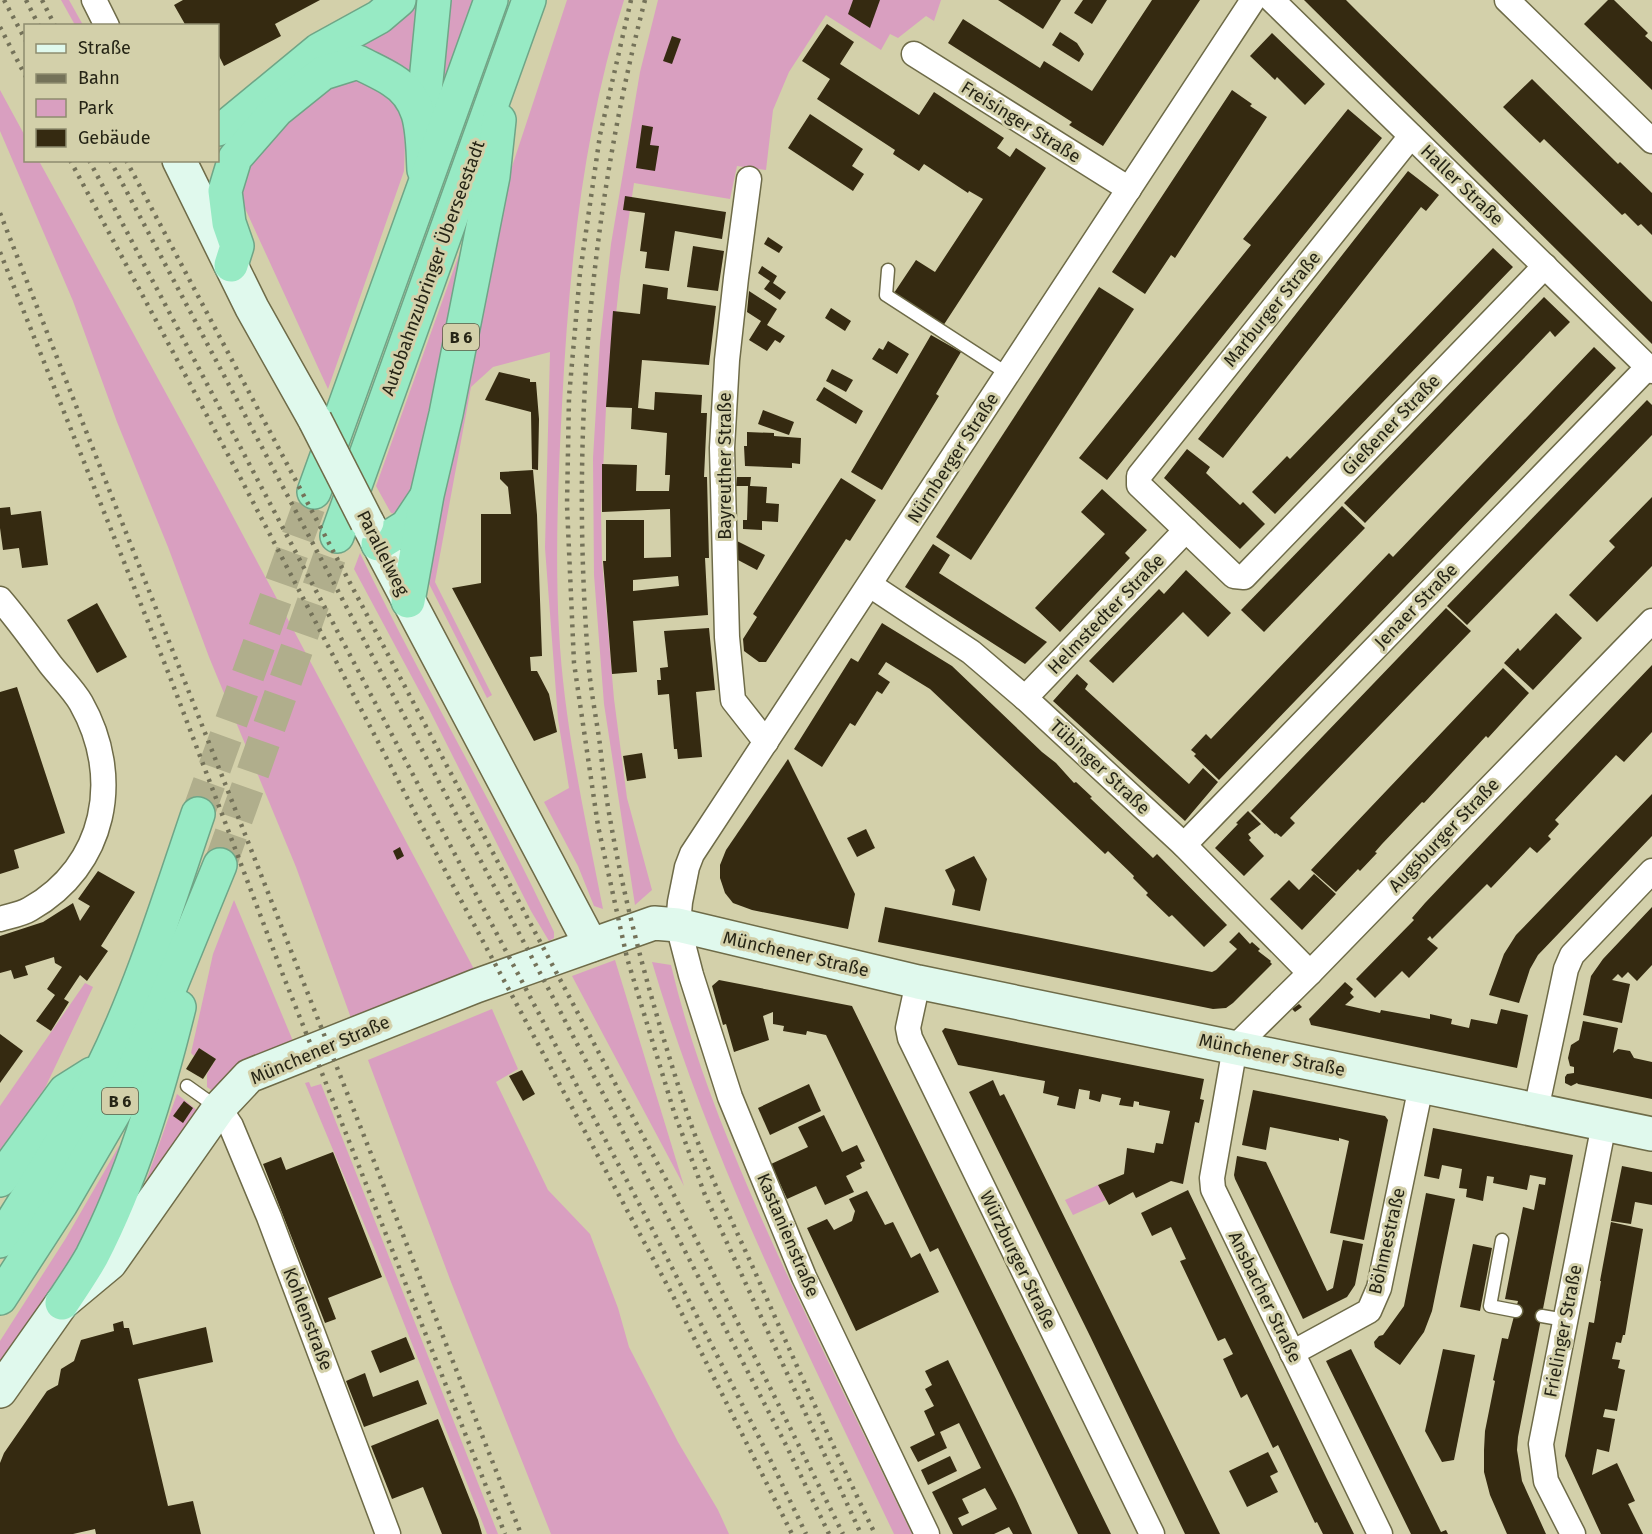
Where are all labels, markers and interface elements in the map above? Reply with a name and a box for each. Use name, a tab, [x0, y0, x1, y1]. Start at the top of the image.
legend	[24, 24, 219, 162]
text: Straße	[78, 37, 131, 59]
text: Bahn	[78, 67, 120, 89]
street label: Freisinger Straße	[957, 76, 1085, 168]
text: Park	[78, 97, 114, 119]
text: Gebäude	[78, 127, 151, 149]
street label: Autobahnzubringer Überseestadt	[377, 137, 490, 399]
street label: Haller Straße	[1416, 140, 1508, 230]
street label: Marburger Straße	[1219, 247, 1325, 371]
road number: B 6	[443, 324, 479, 350]
street label: Gießener Straße	[1337, 370, 1445, 480]
street label: Nürnberger Straße	[903, 389, 1003, 527]
street label: Bayreuther Straße	[714, 392, 736, 540]
street label: Parallelweg	[352, 507, 414, 600]
street label: Helmstedter Straße	[1043, 549, 1169, 679]
street label: Jenaer Straße	[1370, 559, 1462, 653]
street label: Tübinger Straße	[1045, 715, 1155, 819]
street label: Augsburger Straße	[1384, 773, 1504, 897]
street label: Münchener Straße	[721, 927, 871, 981]
street label: Münchener Straße	[247, 1011, 393, 1089]
street label: Münchener Straße	[1197, 1029, 1347, 1081]
road number: B 6	[102, 1088, 138, 1114]
street label: Kastanienstraße	[752, 1170, 824, 1300]
street label: Böhmestraße	[1364, 1186, 1410, 1296]
street label: Würzburger Straße	[975, 1187, 1061, 1333]
street label: Ansbacher Straße	[1224, 1228, 1306, 1366]
street label: Frielinger Straße	[1539, 1263, 1587, 1399]
street label: Kohlenstraße	[278, 1264, 338, 1374]

